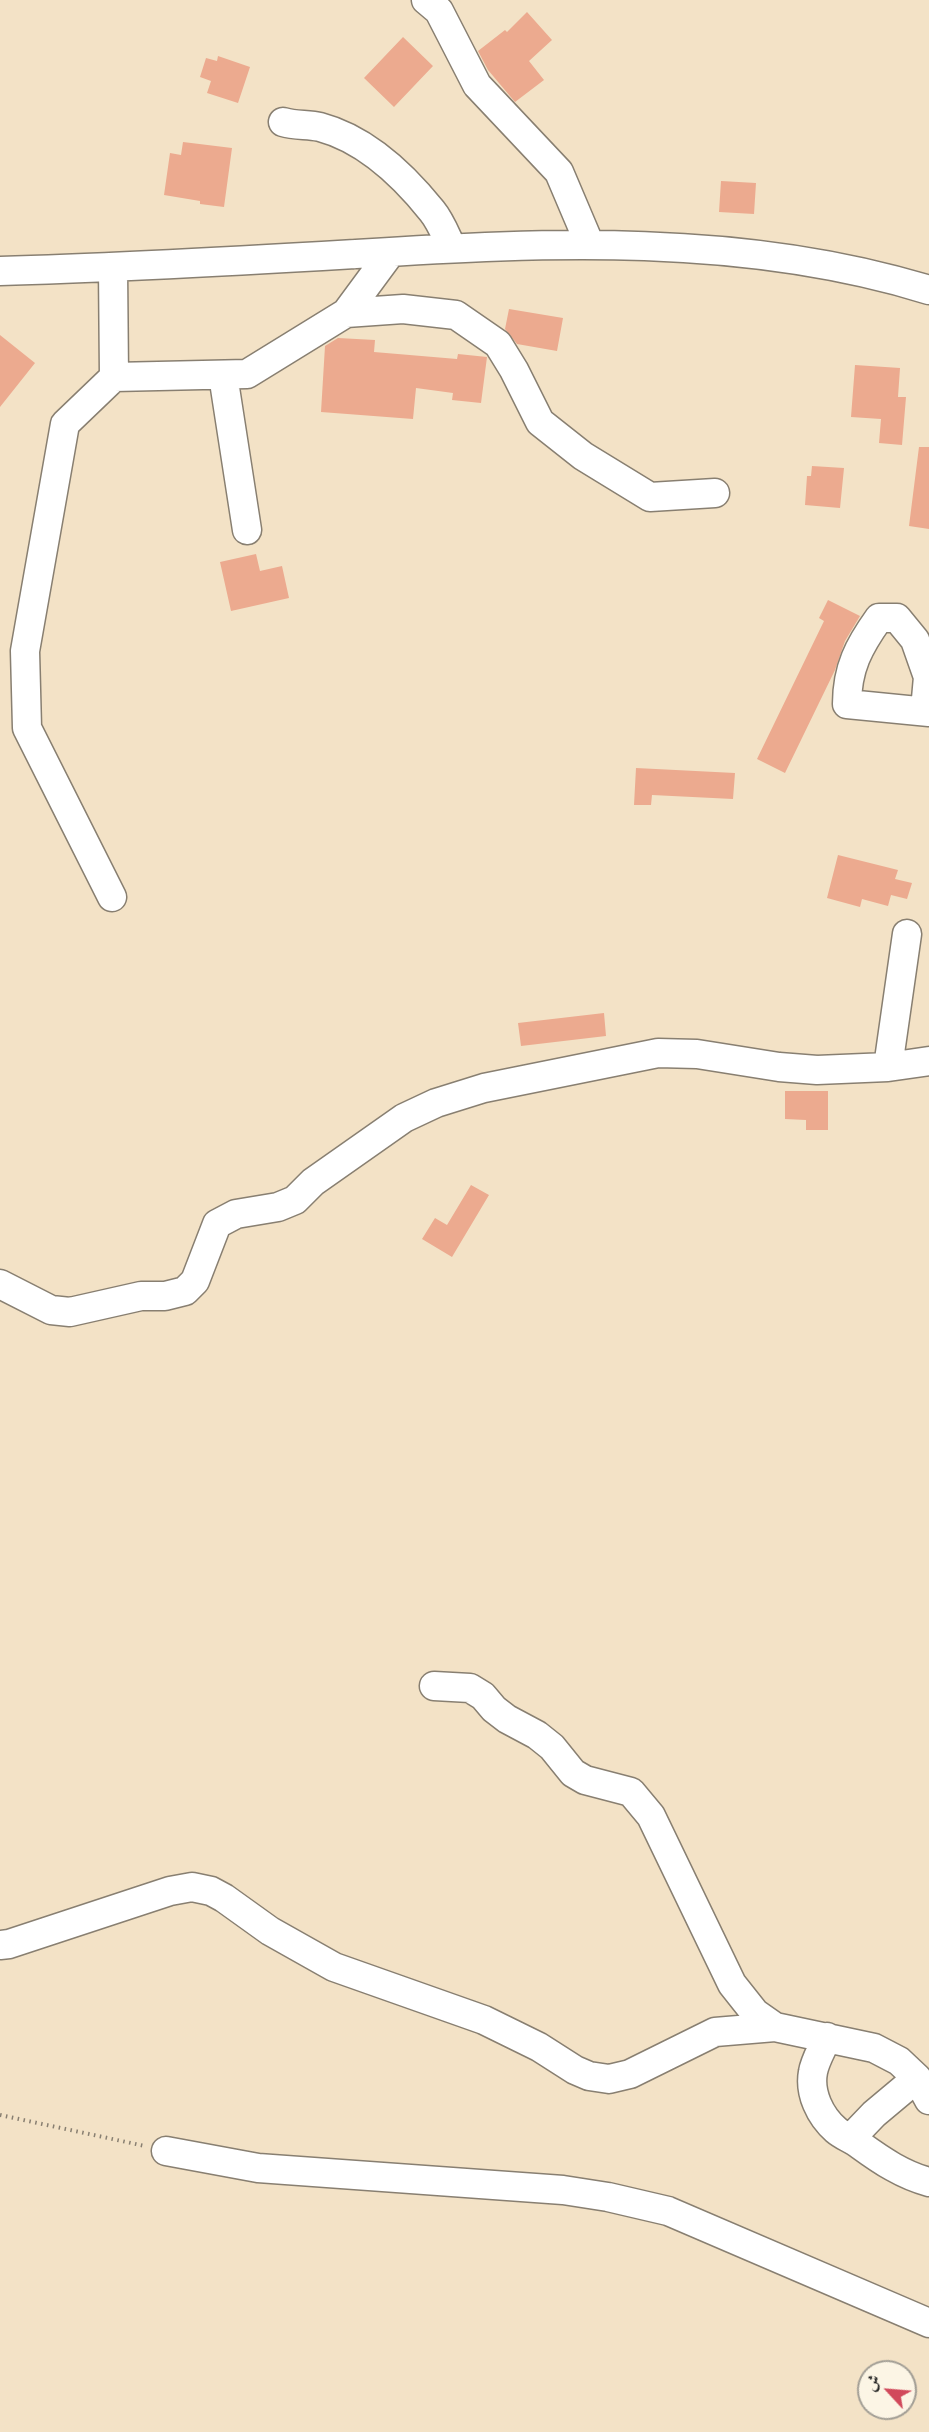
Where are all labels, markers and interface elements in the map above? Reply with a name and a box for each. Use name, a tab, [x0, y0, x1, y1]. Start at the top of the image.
north arrow	[857, 2360, 917, 2420]
text: ش	[860, 2371, 884, 2394]

